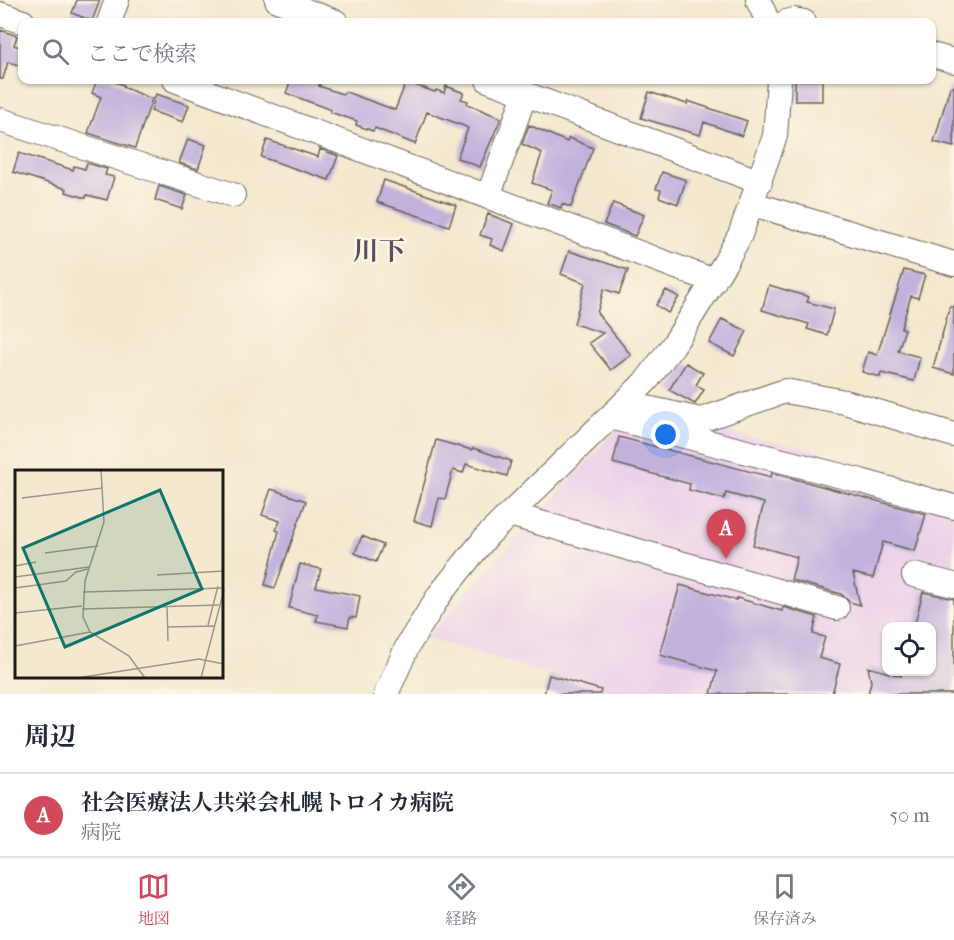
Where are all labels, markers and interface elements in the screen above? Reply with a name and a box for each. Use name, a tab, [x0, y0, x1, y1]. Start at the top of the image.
search box	[18, 18, 936, 84]
icon: search	[39, 35, 72, 68]
text: ここで検索	[87, 41, 197, 67]
district label: 川下	[353, 236, 405, 267]
your location	[651, 420, 680, 449]
inset map	[15, 470, 224, 679]
pin: A	[706, 510, 746, 559]
map controls	[882, 622, 936, 676]
button: locate	[882, 622, 936, 676]
text: 周辺	[24, 721, 76, 752]
text: 社会医療法人共栄会札幌トロイカ病院	[81, 790, 454, 816]
text: A	[37, 804, 50, 827]
text: 50 m	[889, 804, 930, 827]
text: 病院	[81, 821, 121, 844]
tab: 地図	[137, 870, 170, 929]
tab: 経路	[445, 870, 478, 929]
tab: 保存済み	[753, 870, 817, 929]

